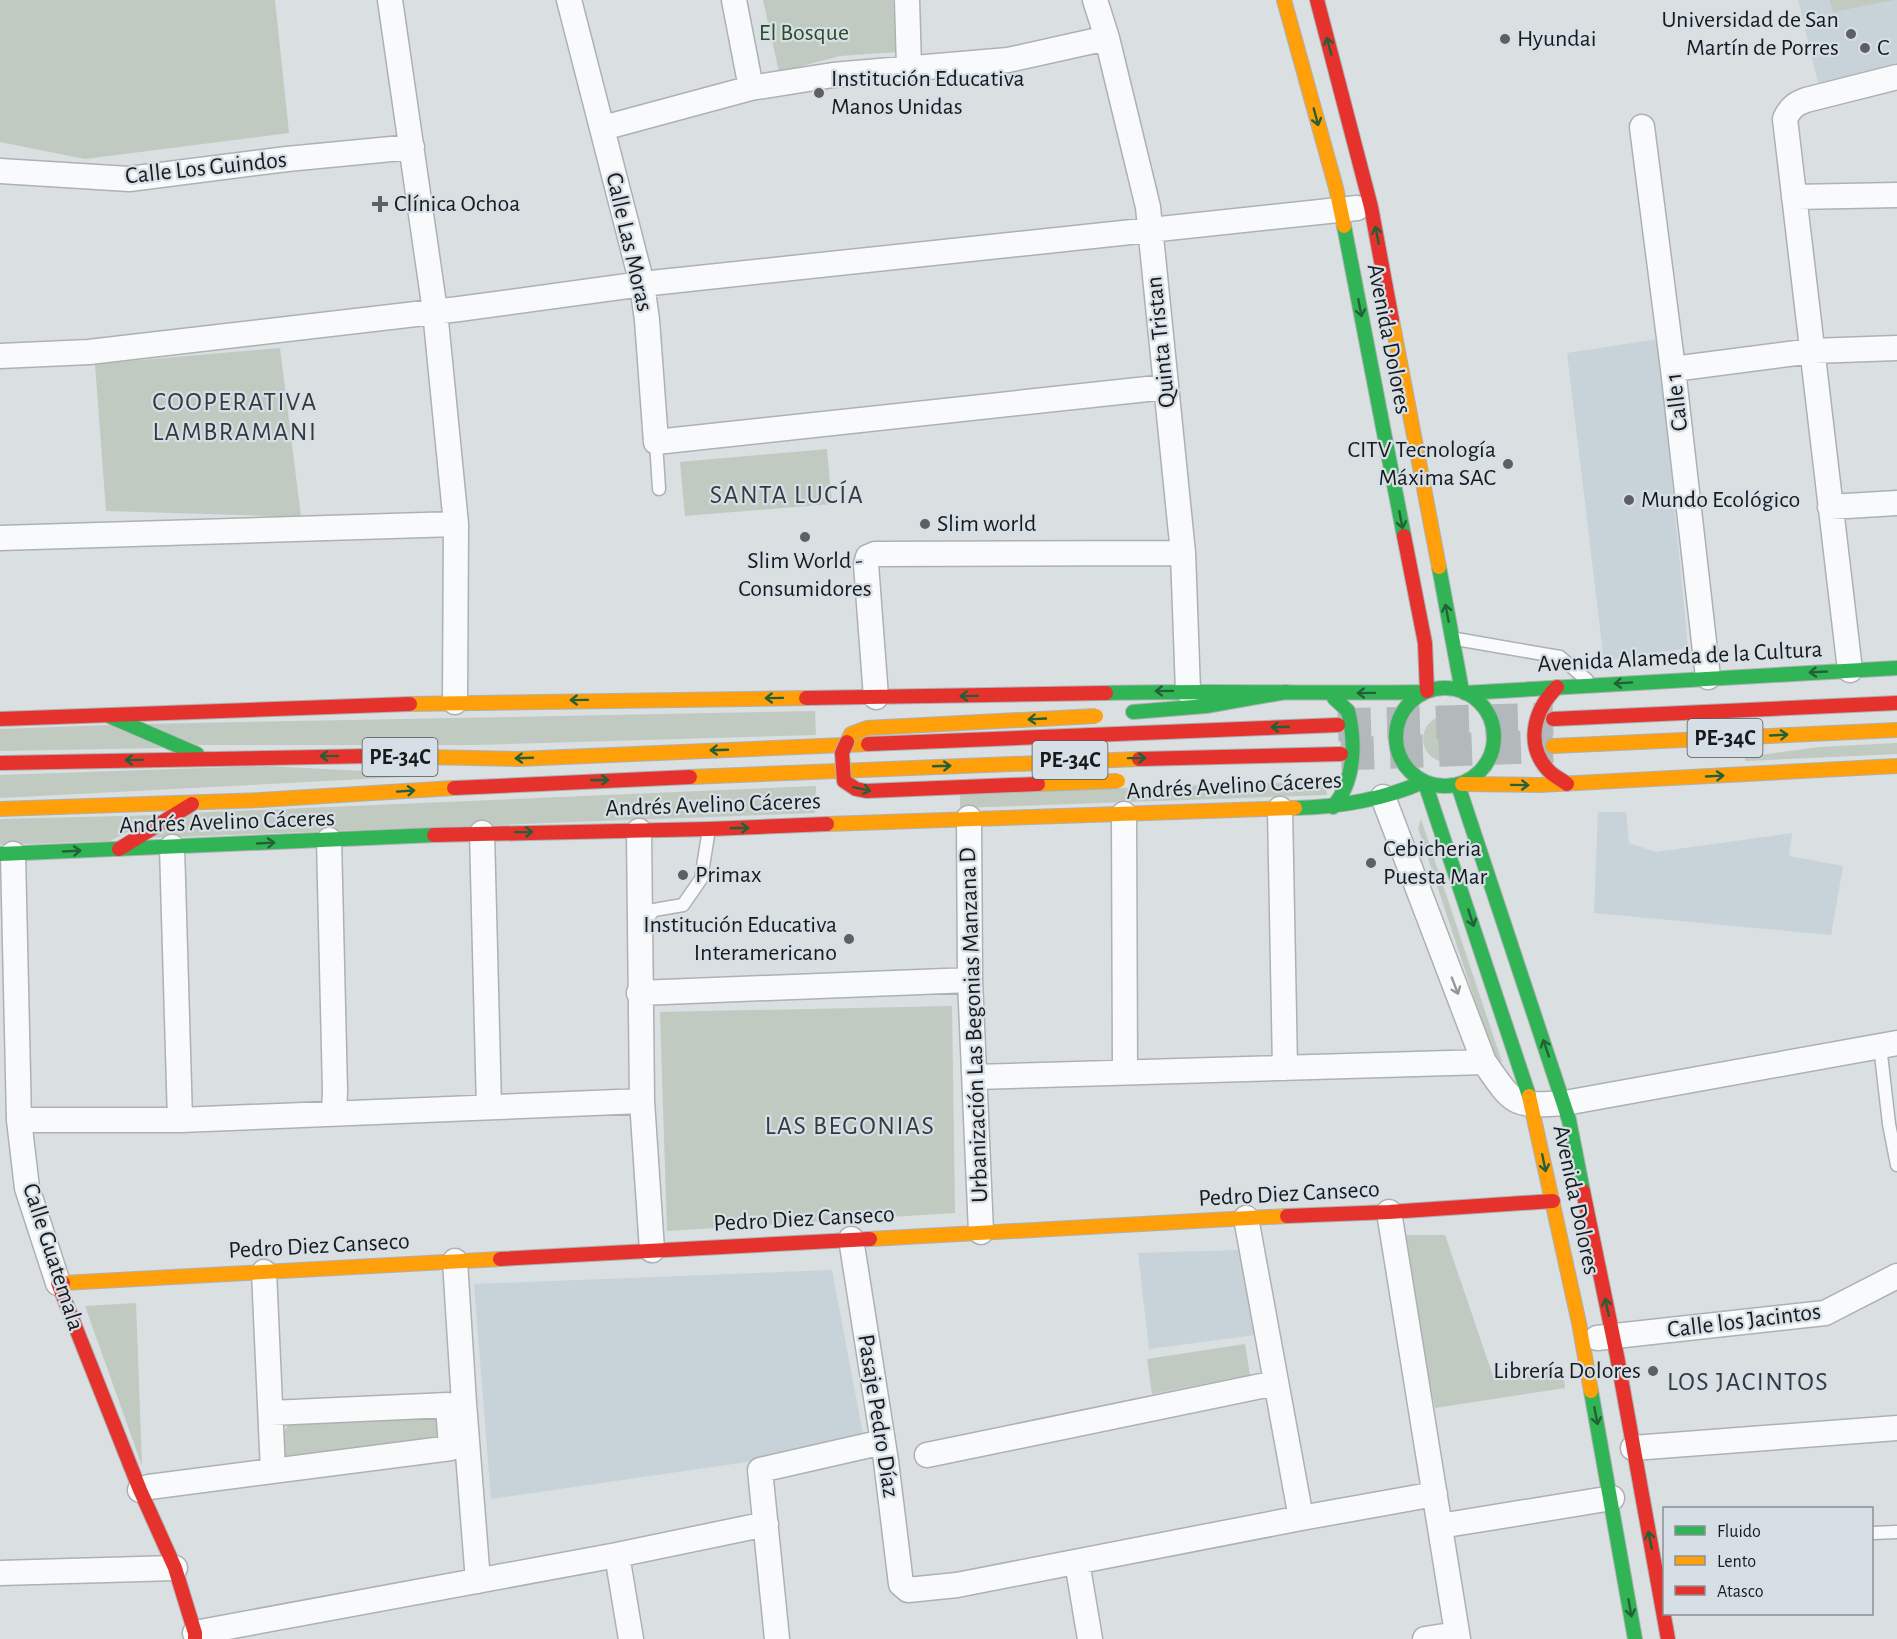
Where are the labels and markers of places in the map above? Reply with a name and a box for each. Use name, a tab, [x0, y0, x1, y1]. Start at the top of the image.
place label: Universidad de San Martín de Porres	[1662, 8, 1839, 60]
place label: Hyundai	[1517, 27, 1597, 51]
marker: Universidad de San Martín de Porres	[1844, 27, 1858, 41]
marker: Hyundai	[1498, 32, 1512, 46]
place label: C	[1877, 36, 1889, 60]
marker: C	[1858, 41, 1872, 55]
place label: Institución Educativa Manos Unidas	[831, 67, 1025, 119]
marker: Institución Educativa Manos Unidas	[812, 86, 826, 100]
place label: Clínica Ochoa	[394, 192, 520, 216]
marker: Clínica Ochoa	[371, 195, 389, 213]
place label: CITV Tecnología Máxima SAC	[1347, 438, 1496, 490]
marker: CITV Tecnología Máxima SAC	[1501, 457, 1515, 471]
place label: Mundo Ecológico	[1641, 488, 1800, 512]
marker: Mundo Ecológico	[1622, 493, 1636, 507]
place label: Slim world	[937, 512, 1037, 536]
marker: Slim world	[918, 517, 932, 531]
marker: Slim World - Consumidores	[798, 530, 812, 544]
place label: Slim World - Consumidores	[738, 549, 872, 601]
place label: Cebicheria Puesta Mar	[1383, 837, 1488, 889]
marker: Cebicheria Puesta Mar	[1364, 856, 1378, 870]
place label: Primax	[695, 863, 762, 887]
marker: Primax	[676, 868, 690, 882]
place label: Institución Educativa Interamericano	[643, 913, 837, 965]
marker: Institución Educativa Interamericano	[842, 932, 856, 946]
place label: Librería Dolores	[1493, 1359, 1641, 1383]
marker: Librería Dolores	[1646, 1364, 1660, 1378]

